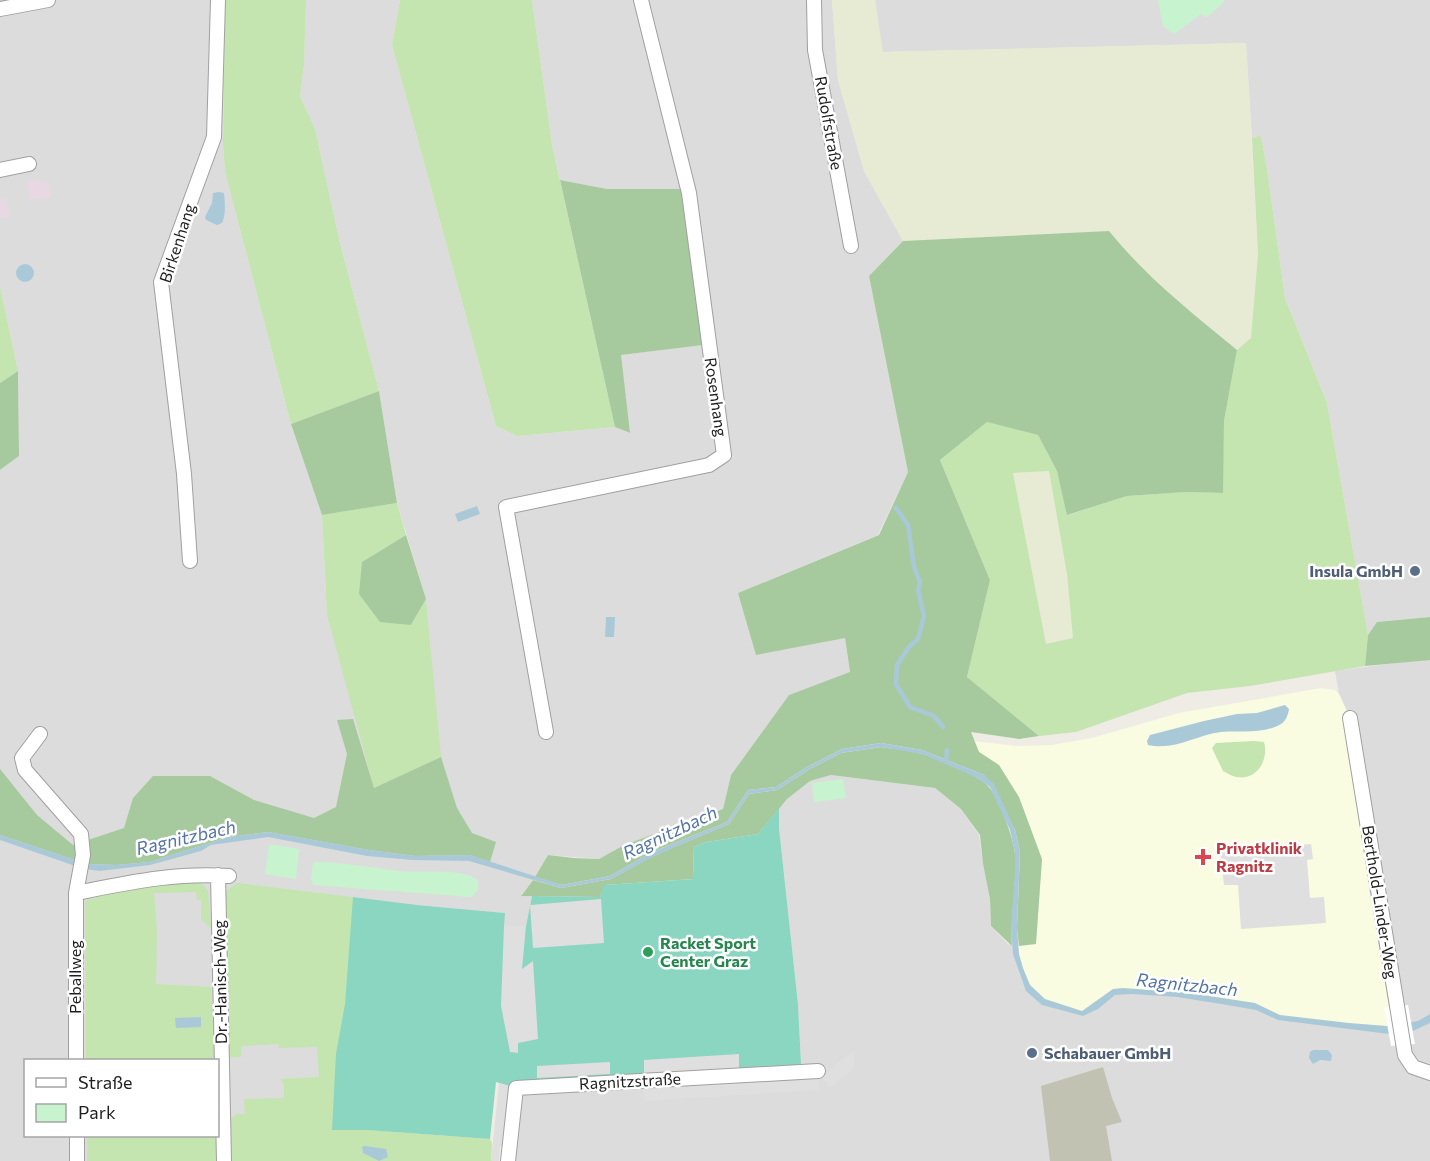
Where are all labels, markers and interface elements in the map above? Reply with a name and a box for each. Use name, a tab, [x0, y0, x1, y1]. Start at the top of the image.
street label: Rudolfstraße	[812, 74, 847, 171]
street label: Birkenhang	[155, 201, 198, 285]
street label: Rosenhang	[702, 356, 732, 438]
place label: Insula GmbH	[1309, 561, 1403, 580]
marker: Insula GmbH	[1408, 564, 1422, 578]
water label: Ragnitzbach	[619, 801, 720, 864]
water label: Ragnitzbach	[134, 815, 238, 859]
street label: Berthold-Linder-Weg	[1359, 824, 1402, 980]
place label: Privatklinik Ragnitz	[1216, 838, 1303, 875]
marker: Privatklinik Ragnitz	[1194, 848, 1212, 866]
street label: Dr.-Hanisch-Weg	[209, 919, 230, 1044]
place label: Racket Sport Center Graz	[660, 933, 756, 970]
street label: Peballweg	[65, 940, 84, 1014]
marker: Racket Sport Center Graz	[641, 945, 655, 959]
water label: Ragnitzbach	[1135, 968, 1239, 1000]
place label: Schabauer GmbH	[1044, 1043, 1171, 1062]
marker: Schabauer GmbH	[1025, 1046, 1039, 1060]
legend	[24, 1059, 219, 1137]
street label: Ragnitzstraße	[579, 1068, 681, 1093]
text: Straße	[78, 1071, 133, 1093]
text: Park	[78, 1101, 116, 1123]

